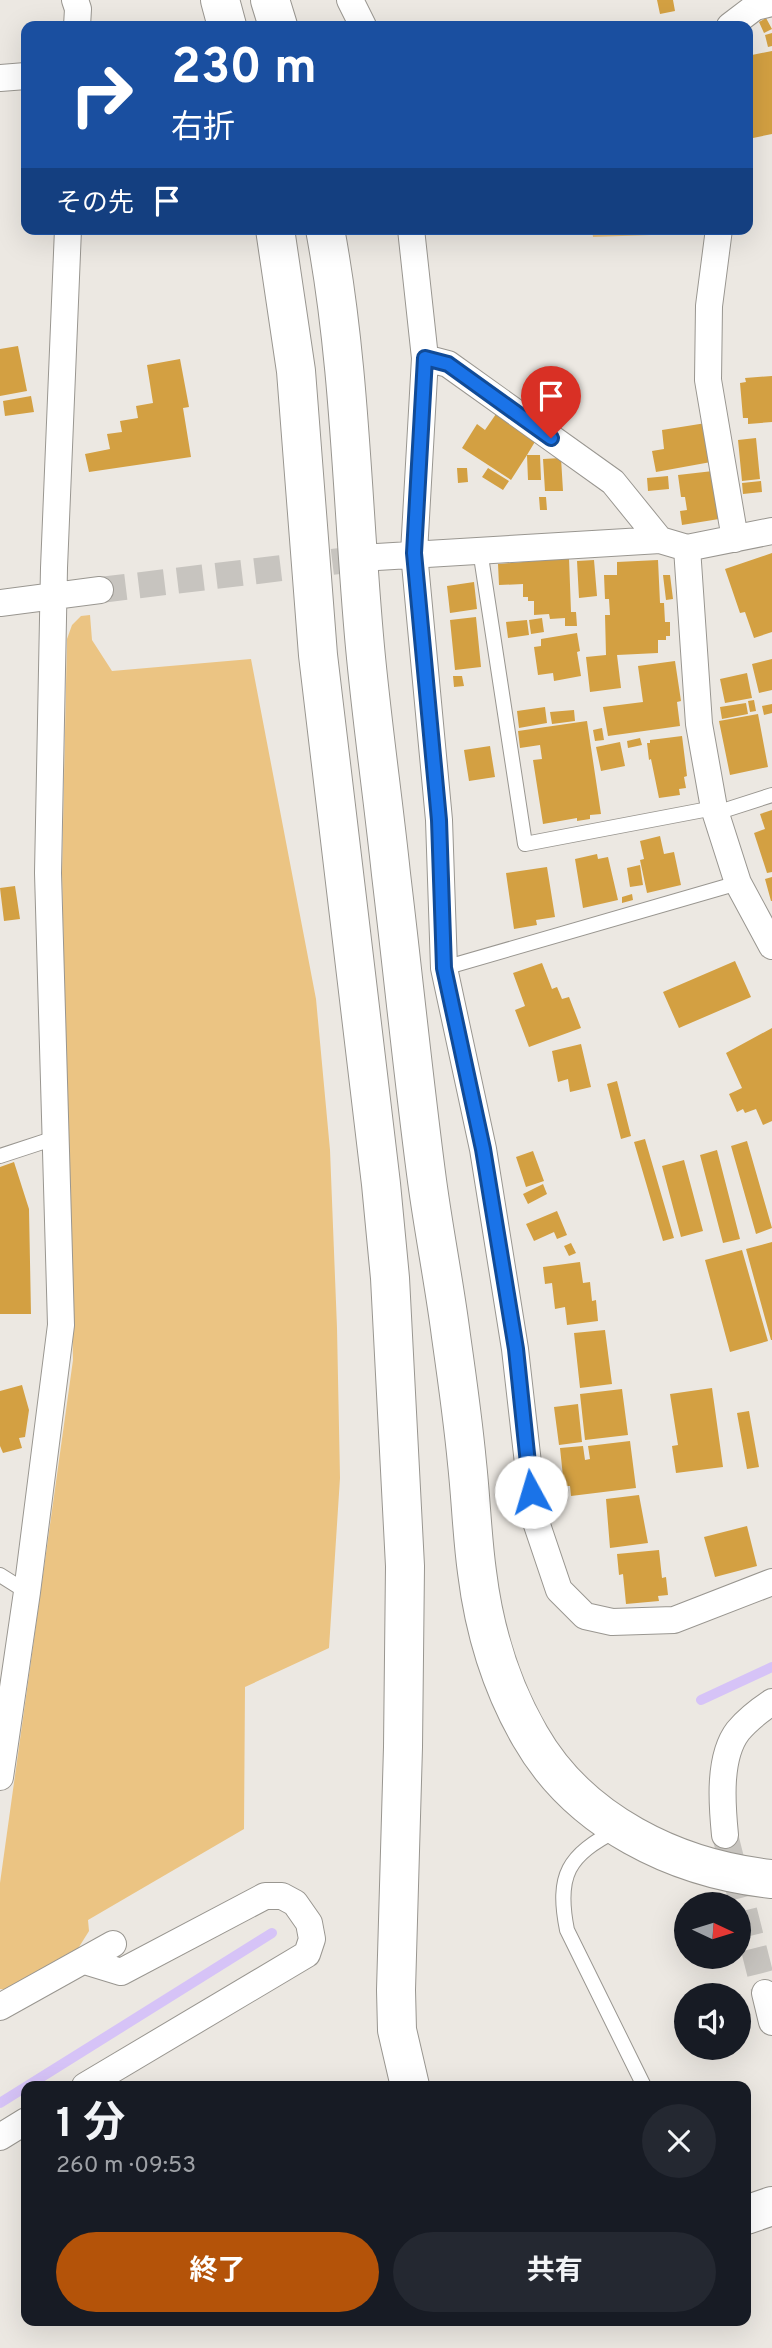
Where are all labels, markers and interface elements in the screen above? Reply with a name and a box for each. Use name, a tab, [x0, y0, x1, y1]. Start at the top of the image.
text: 230 m	[171, 39, 317, 101]
icon: right	[56, 49, 147, 140]
text: 右折	[171, 109, 235, 149]
icon: arrive	[148, 182, 186, 220]
text: その先	[56, 188, 134, 221]
pin	[521, 366, 581, 438]
icon: arrive	[532, 377, 570, 415]
position arrow	[494, 1455, 568, 1529]
north arrow	[674, 1892, 751, 1969]
map controls	[674, 1892, 751, 2060]
button: sound	[674, 1983, 751, 2060]
text: 1 分	[56, 2099, 125, 2152]
button: close	[642, 2104, 716, 2178]
text: 260 m · 09:53	[56, 2152, 196, 2181]
button: 終了	[56, 2232, 379, 2312]
button: 共有	[393, 2232, 716, 2312]

